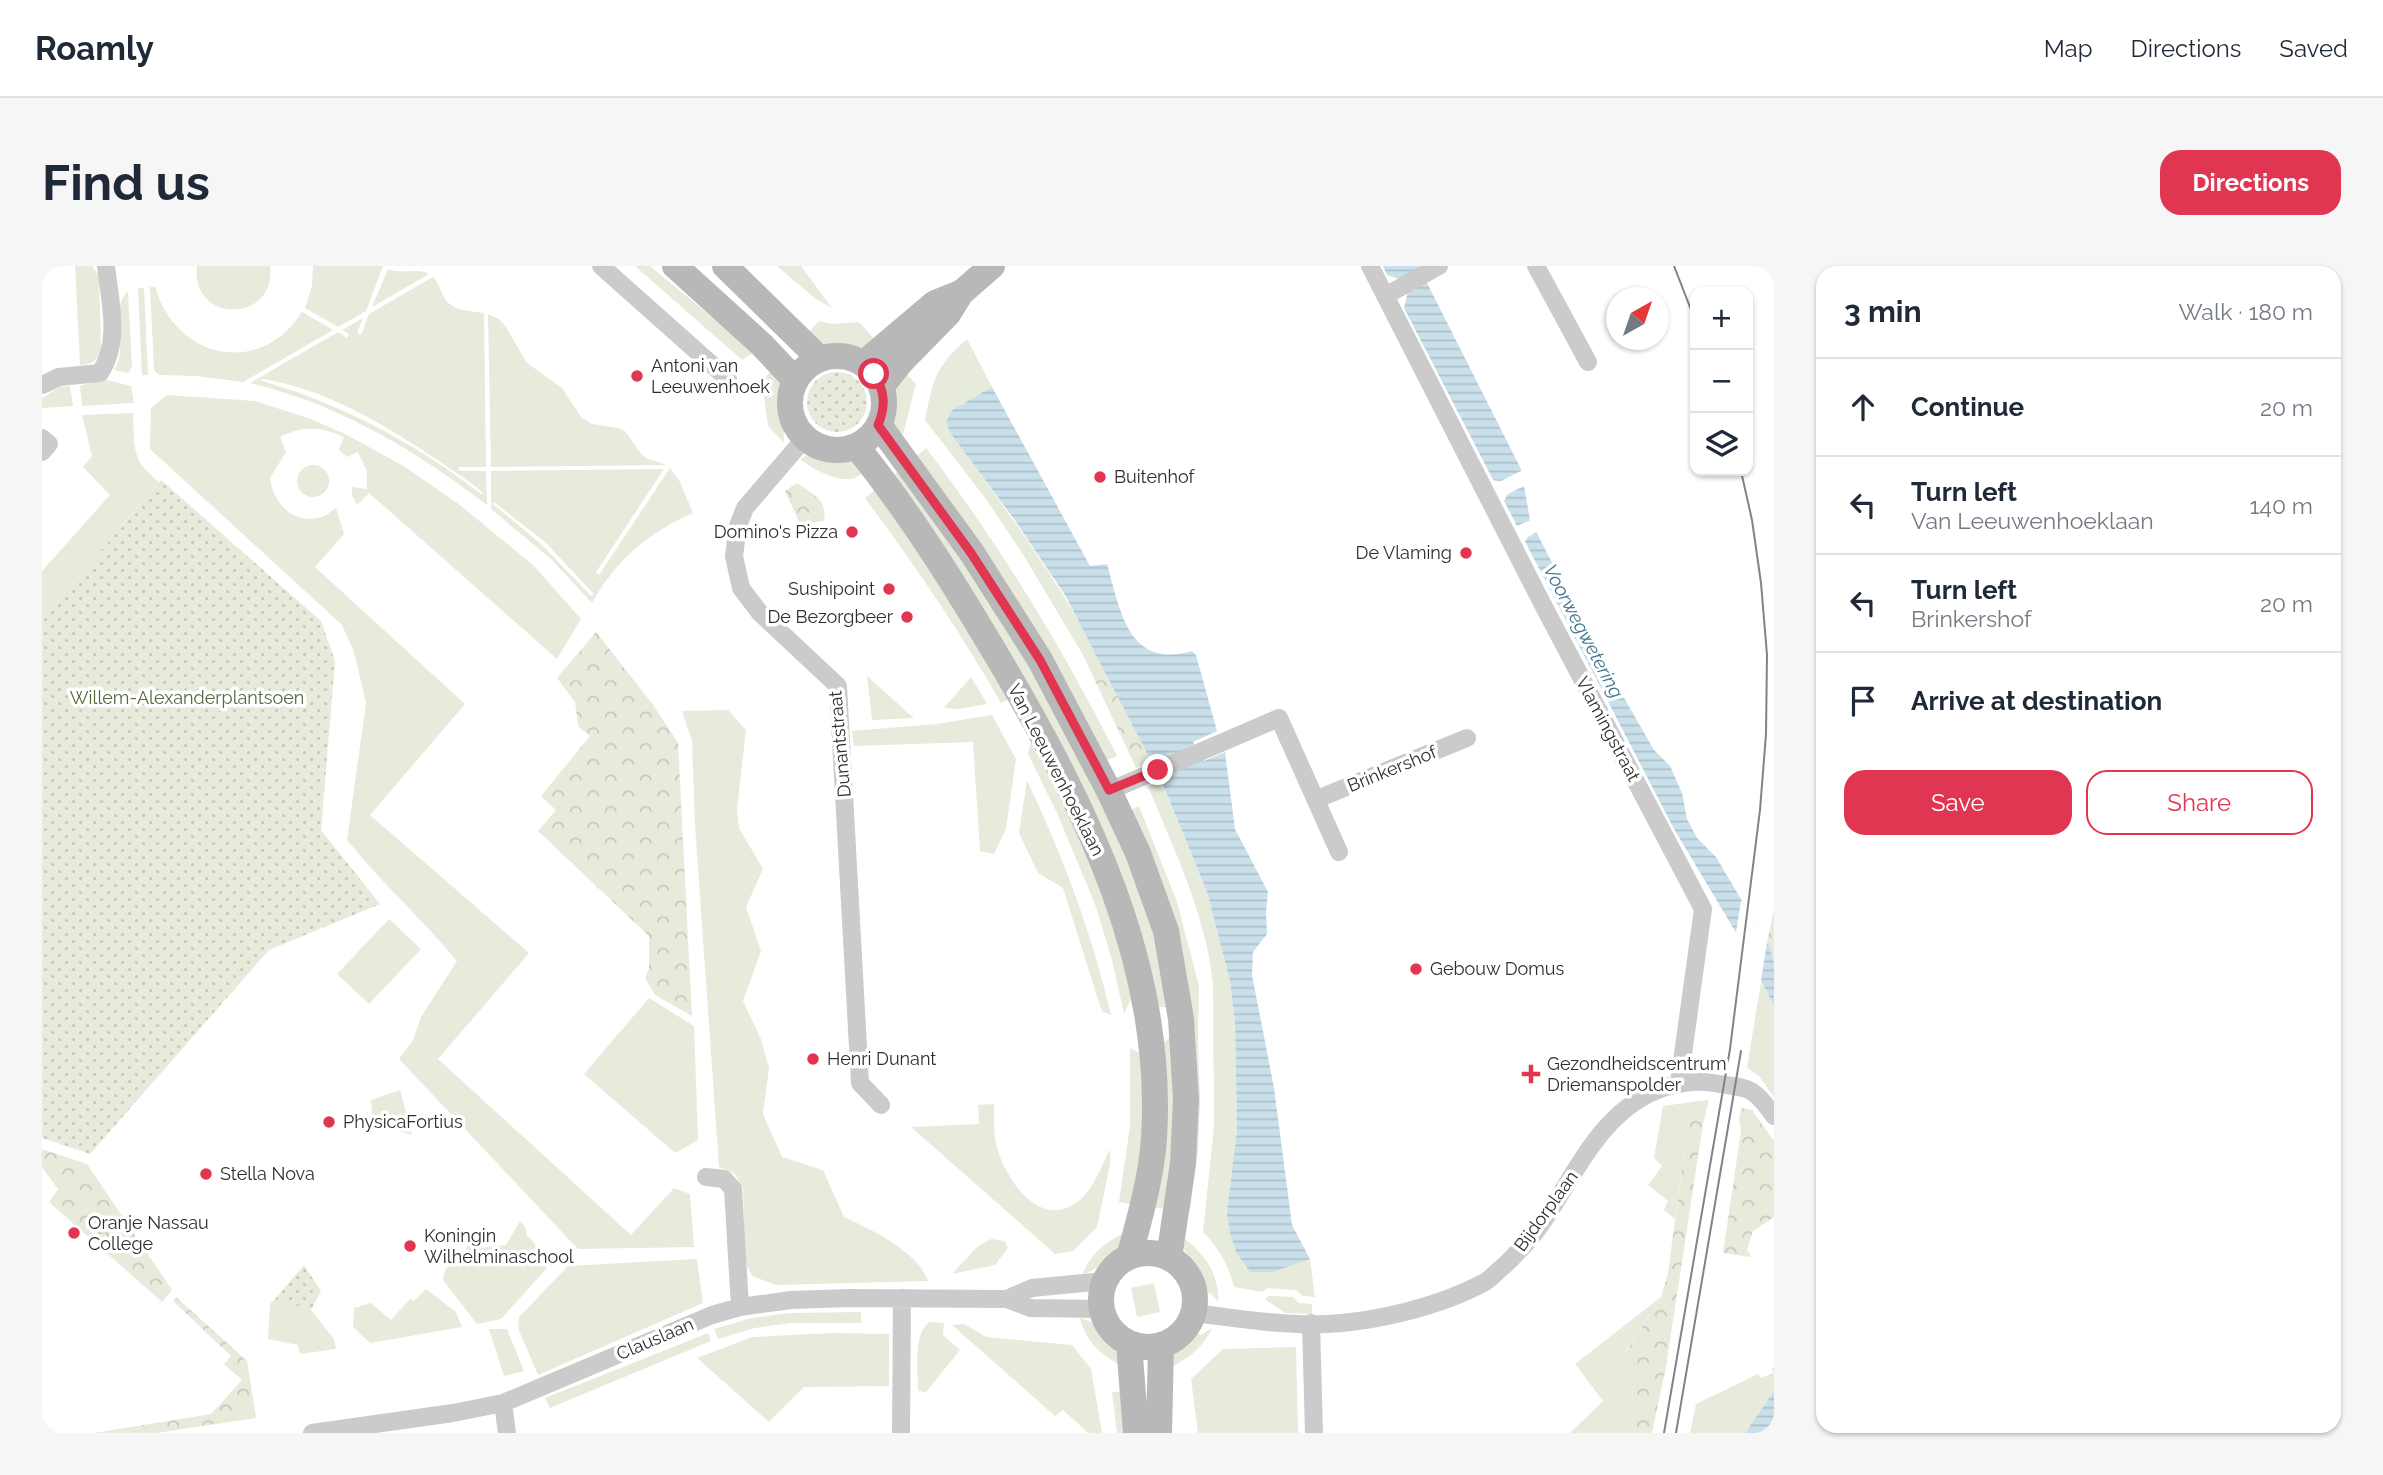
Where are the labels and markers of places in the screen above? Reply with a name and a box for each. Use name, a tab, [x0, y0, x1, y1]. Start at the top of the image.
place label: Antoni van Leeuwenhoek	[651, 355, 770, 397]
marker: Antoni van Leeuwenhoek	[629, 368, 645, 384]
place label: Buitenhof	[1114, 466, 1196, 487]
marker: Buitenhof	[1092, 469, 1108, 485]
place label: Domino's Pizza	[714, 521, 838, 542]
marker: Domino's Pizza	[844, 524, 860, 540]
place label: De Vlaming	[1356, 542, 1452, 563]
marker: De Vlaming	[1458, 545, 1474, 561]
place label: Sushipoint	[788, 578, 875, 599]
marker: Sushipoint	[881, 581, 897, 597]
place label: De Bezorgbeer	[767, 606, 894, 627]
marker: De Bezorgbeer	[899, 609, 915, 625]
place label: Gebouw Domus	[1430, 958, 1565, 979]
marker: Gebouw Domus	[1408, 961, 1424, 977]
place label: Henri Dunant	[827, 1048, 936, 1069]
marker: Henri Dunant	[805, 1051, 821, 1067]
place label: Gezondheidscentrum Driemanspolder	[1547, 1053, 1727, 1095]
marker: Gezondheidscentrum Driemanspolder	[1521, 1064, 1541, 1084]
place label: PhysicaFortius	[343, 1111, 463, 1132]
marker: PhysicaFortius	[321, 1114, 337, 1130]
place label: Stella Nova	[220, 1163, 315, 1184]
marker: Stella Nova	[198, 1166, 214, 1182]
place label: Oranje Nassau College	[88, 1212, 209, 1254]
marker: Oranje Nassau College	[66, 1225, 82, 1241]
place label: Koningin Wilhelminaschool	[424, 1225, 574, 1267]
marker: Koningin Wilhelminaschool	[402, 1238, 418, 1254]

